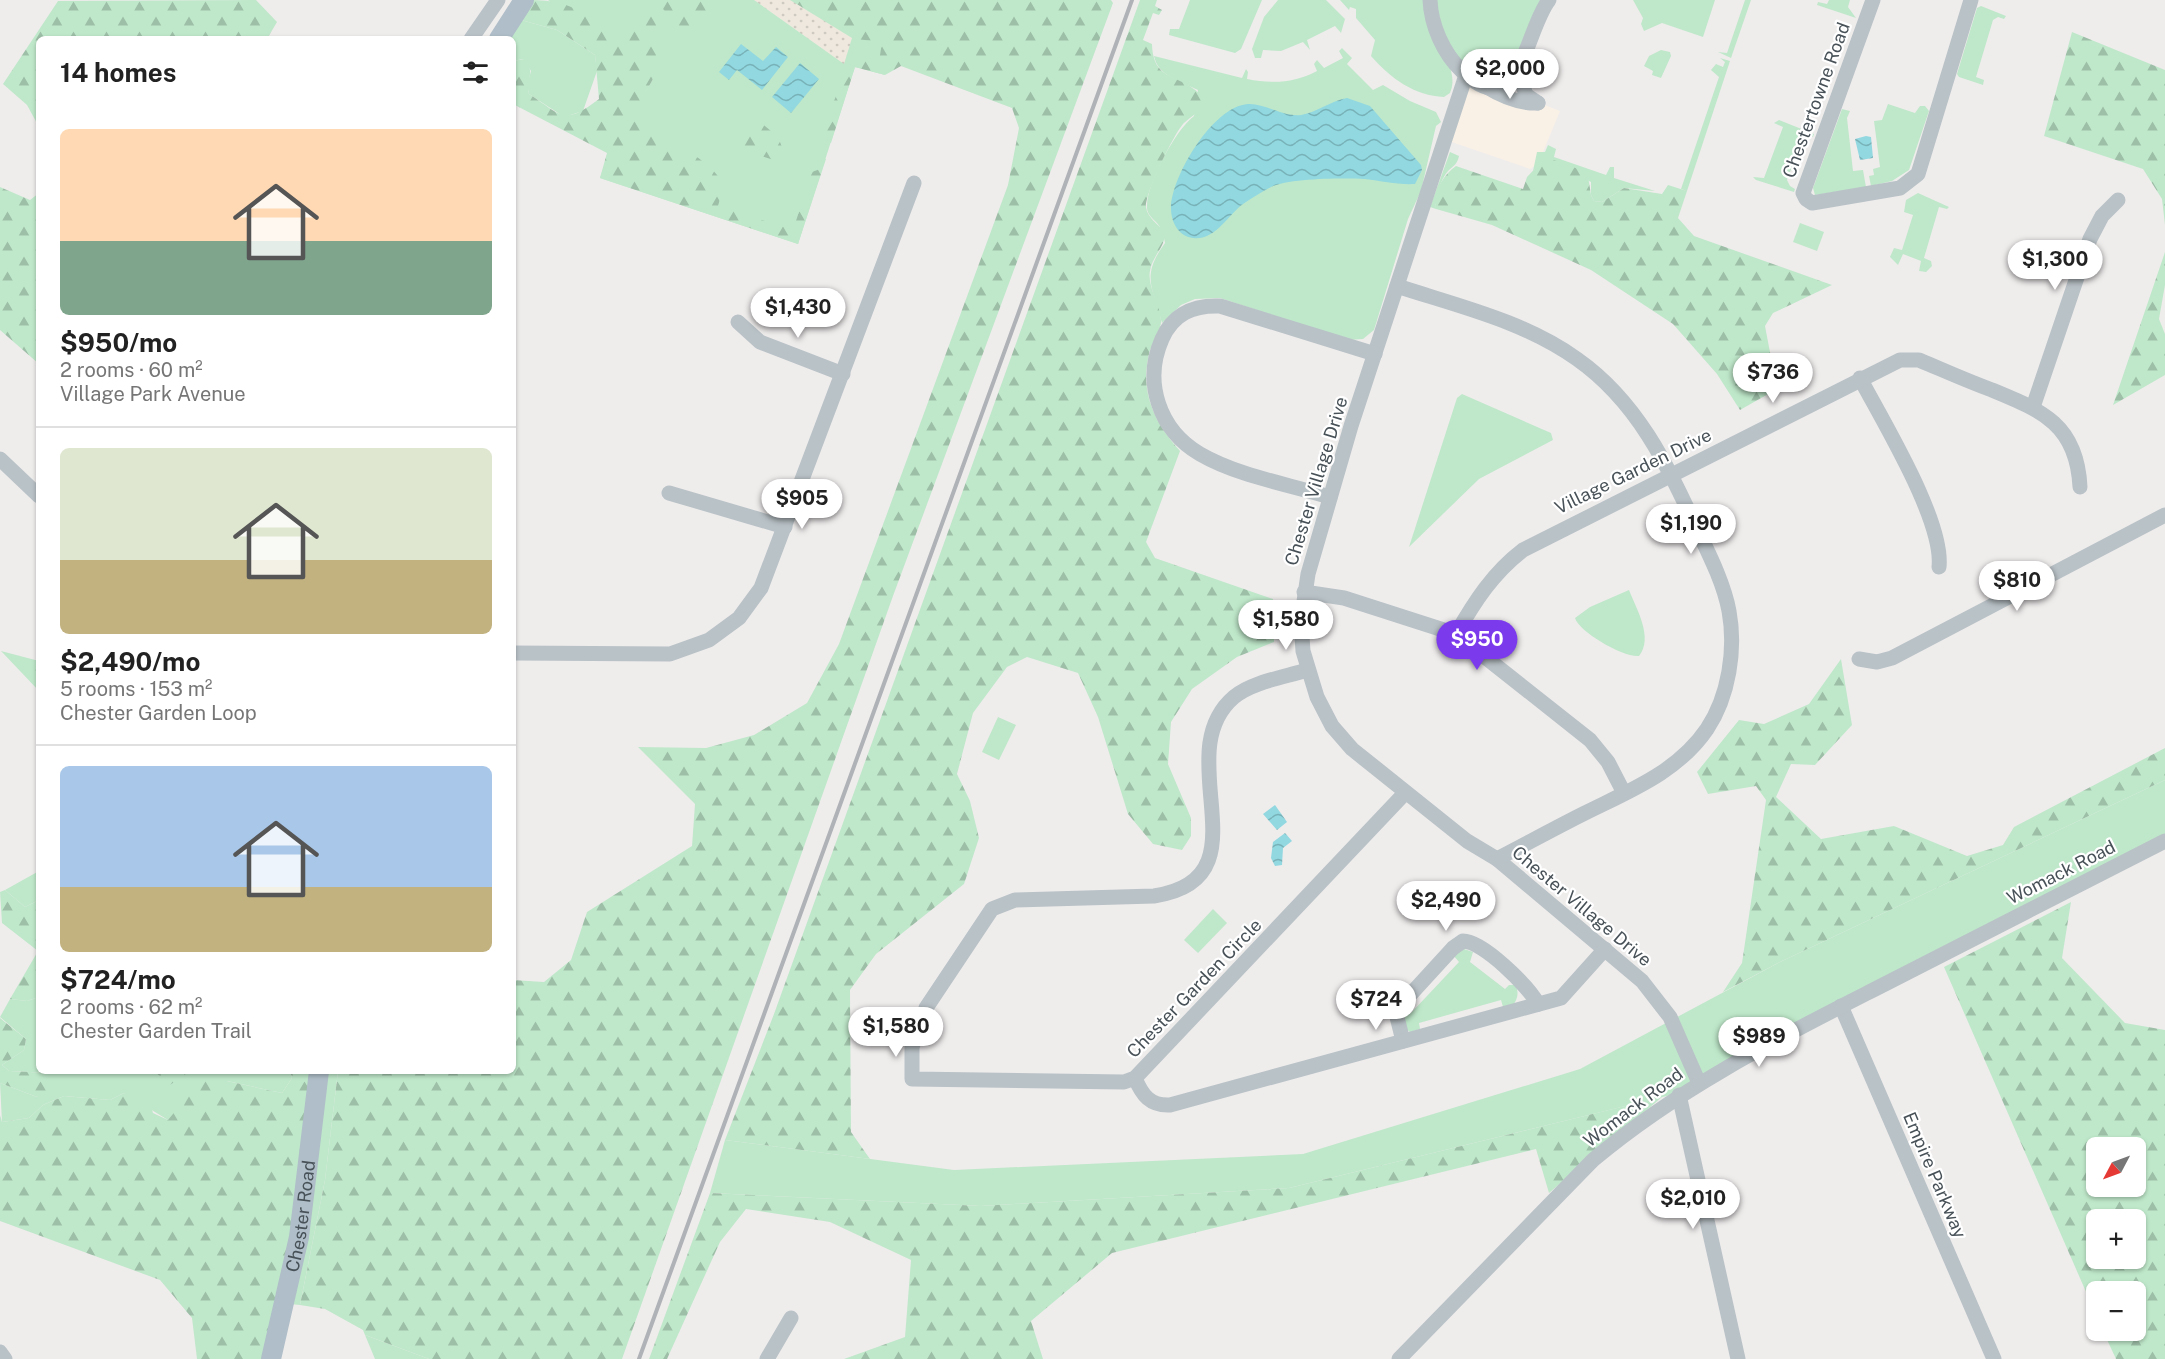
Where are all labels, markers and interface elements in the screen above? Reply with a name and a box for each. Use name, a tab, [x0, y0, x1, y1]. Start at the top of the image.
street label: Chestertowne Road	[1778, 19, 1854, 181]
pin: $2,000	[1461, 49, 1559, 100]
icon: filters	[459, 56, 492, 89]
text: $2,000	[1475, 56, 1545, 80]
text: 14 homes	[60, 57, 176, 88]
icon: home	[222, 168, 330, 276]
pin: $1,300	[2006, 240, 2104, 291]
text: $1,300	[2022, 247, 2088, 271]
pin: $1,430	[749, 288, 847, 339]
text: $1,430	[765, 295, 831, 319]
text: $950/mo	[60, 327, 177, 358]
pin: $736	[1737, 353, 1809, 404]
text: 2 rooms · 60 m²	[60, 358, 203, 382]
text: $736	[1747, 360, 1799, 384]
text: Village Park Avenue	[60, 382, 246, 406]
street label: Chester Village Drive	[1280, 394, 1352, 568]
street label: Village Garden Drive	[1551, 424, 1715, 518]
pin: $905	[766, 479, 838, 530]
text: $905	[775, 486, 829, 510]
icon: home	[222, 487, 330, 595]
pin: $1,190	[1642, 504, 1740, 555]
text: $1,190	[1660, 511, 1722, 535]
pin: $810	[1981, 561, 2053, 612]
text: $810	[1993, 568, 2041, 592]
pin: $1,580	[1237, 600, 1335, 651]
text: $1,580	[1252, 607, 1320, 631]
pin: $950	[1441, 620, 1513, 671]
text: $950	[1450, 627, 1504, 651]
text: $2,490/mo	[60, 646, 200, 677]
text: 5 rooms · 153 m²	[60, 677, 212, 701]
text: Chester Garden Loop	[60, 701, 257, 725]
icon: home	[222, 805, 330, 913]
street label: Womack Road	[2003, 836, 2119, 908]
street label: Chester Village Drive	[1508, 842, 1656, 970]
pin: $2,490	[1397, 881, 1495, 932]
text: $2,490	[1411, 888, 1481, 912]
street label: Chester Garden Circle	[1122, 914, 1266, 1062]
text: $724/mo	[60, 964, 176, 995]
pin: $724	[1340, 980, 1412, 1031]
text: $724	[1350, 987, 1402, 1011]
text: 2 rooms · 62 m²	[60, 995, 202, 1019]
pin: $1,580	[847, 1007, 945, 1058]
text: $1,580	[862, 1014, 930, 1038]
pin: $989	[1723, 1017, 1795, 1068]
text: Chester Garden Trail	[60, 1019, 252, 1043]
text: $989	[1732, 1024, 1786, 1048]
street label: Womack Road	[1579, 1063, 1687, 1151]
street label: Empire Parkway	[1899, 1109, 1971, 1242]
north arrow	[2086, 1137, 2146, 1197]
map controls	[2086, 1137, 2146, 1341]
street label: Chester Road	[281, 1159, 319, 1274]
pin: $2,010	[1644, 1179, 1742, 1230]
text: $2,010	[1660, 1186, 1726, 1210]
button: +	[2086, 1209, 2146, 1269]
button: −	[2086, 1281, 2146, 1341]

